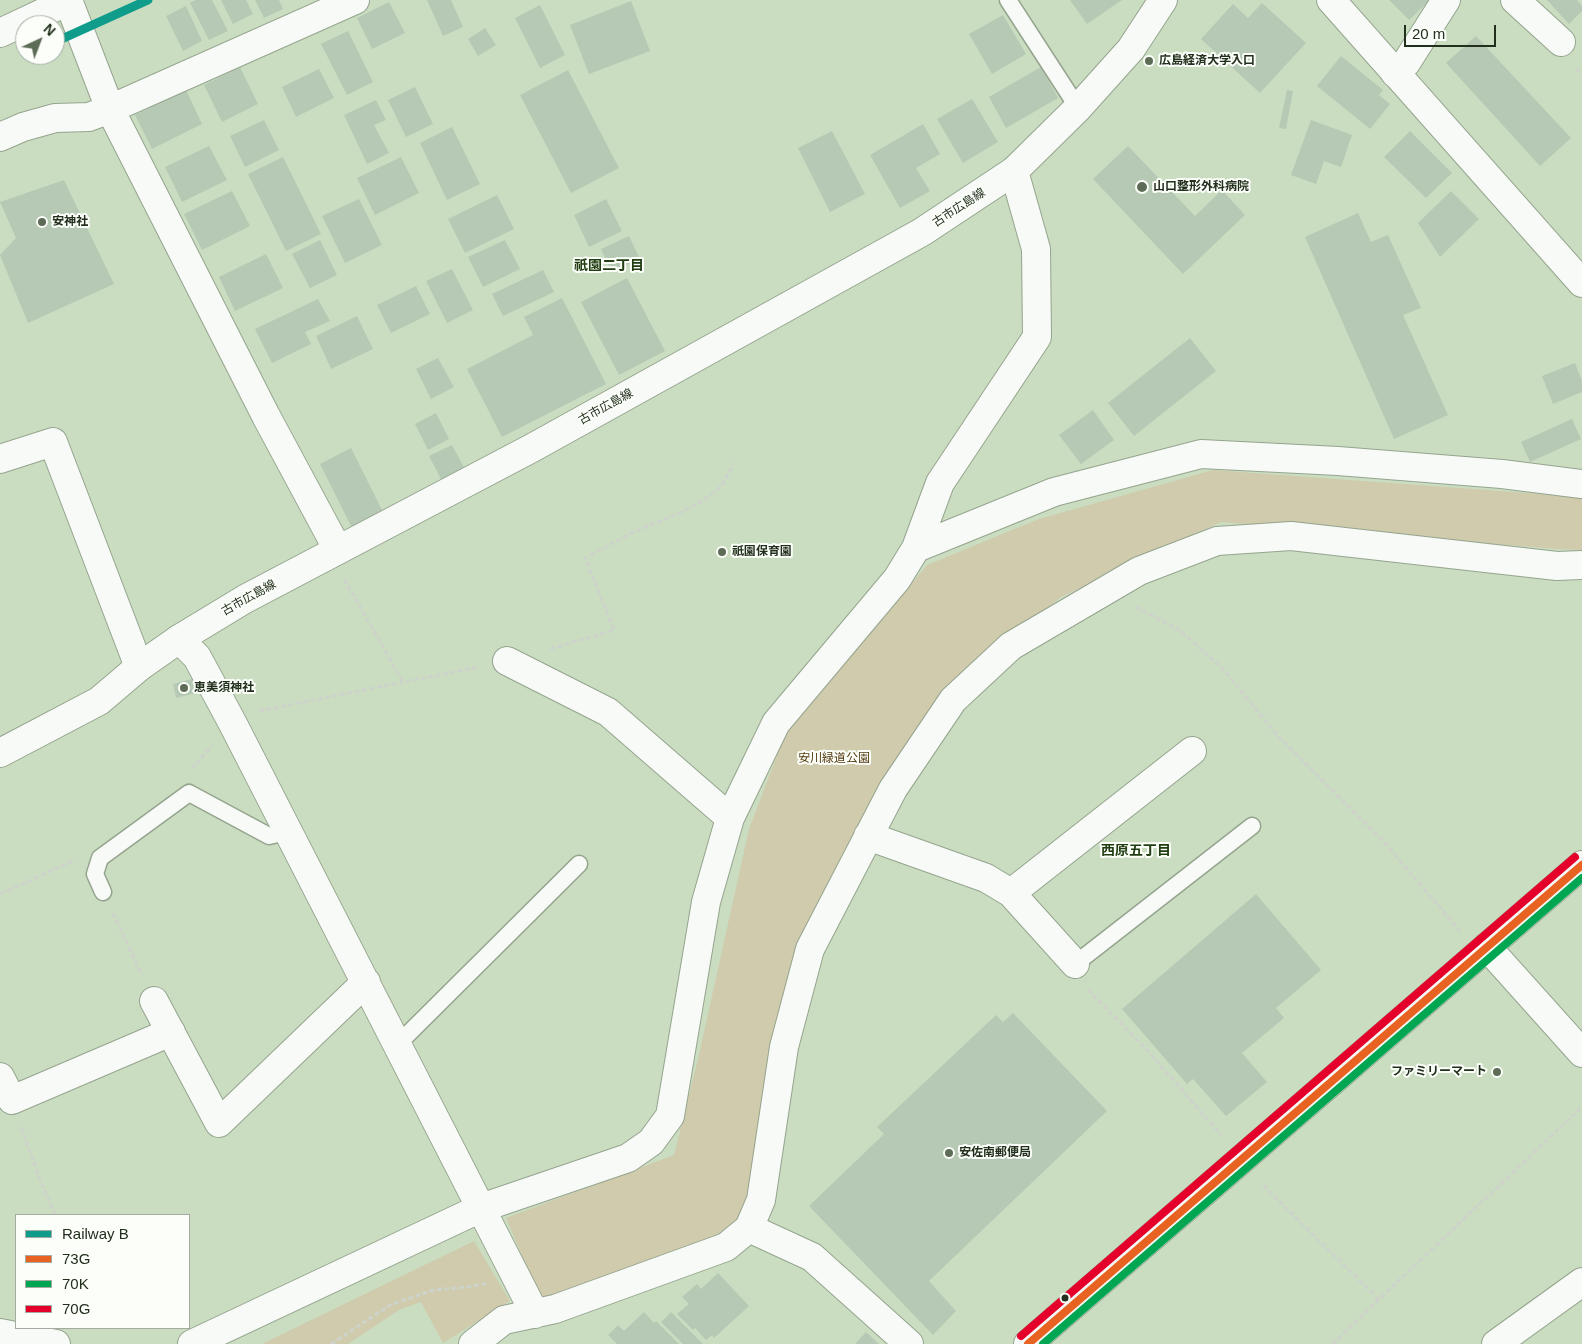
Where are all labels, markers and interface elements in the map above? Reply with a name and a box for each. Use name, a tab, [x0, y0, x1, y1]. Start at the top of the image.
north arrow	[15, 15, 65, 65]
scale bar	[1407, 15, 1500, 47]
text: N	[40, 20, 59, 39]
text: 20 m	[1412, 25, 1445, 42]
place label: 広島経済大学入口	[1159, 54, 1255, 68]
marker: 広島経済大学入口	[1143, 55, 1155, 67]
marker: 山口整形外科病院	[1135, 180, 1149, 194]
place label: 山口整形外科病院	[1153, 180, 1249, 194]
street label: 古市広島線	[930, 186, 988, 230]
place label: 安神社	[52, 215, 88, 229]
marker: 安神社	[36, 216, 48, 228]
district label: 祇園二丁目	[574, 258, 644, 274]
street label: 古市広島線	[576, 386, 636, 428]
place label: 祇園保育園	[732, 545, 792, 559]
marker: 祇園保育園	[716, 546, 728, 558]
street label: 古市広島線	[219, 577, 279, 619]
place label: 恵美須神社	[194, 681, 254, 695]
marker: 恵美須神社	[178, 682, 190, 694]
park label: 安川緑道公園	[798, 752, 870, 766]
district label: 西原五丁目	[1101, 843, 1171, 859]
place label: ファミリーマート	[1391, 1065, 1487, 1079]
marker: ファミリーマート	[1491, 1066, 1503, 1078]
place label: 安佐南郵便局	[959, 1146, 1031, 1160]
marker: 安佐南郵便局	[943, 1147, 955, 1159]
legend	[15, 1214, 190, 1329]
text: Railway B	[62, 1225, 129, 1242]
text: 73G	[62, 1250, 90, 1267]
text: 70K	[62, 1275, 89, 1292]
unlabelled marker	[1060, 1293, 1070, 1303]
text: 70G	[62, 1300, 90, 1317]

